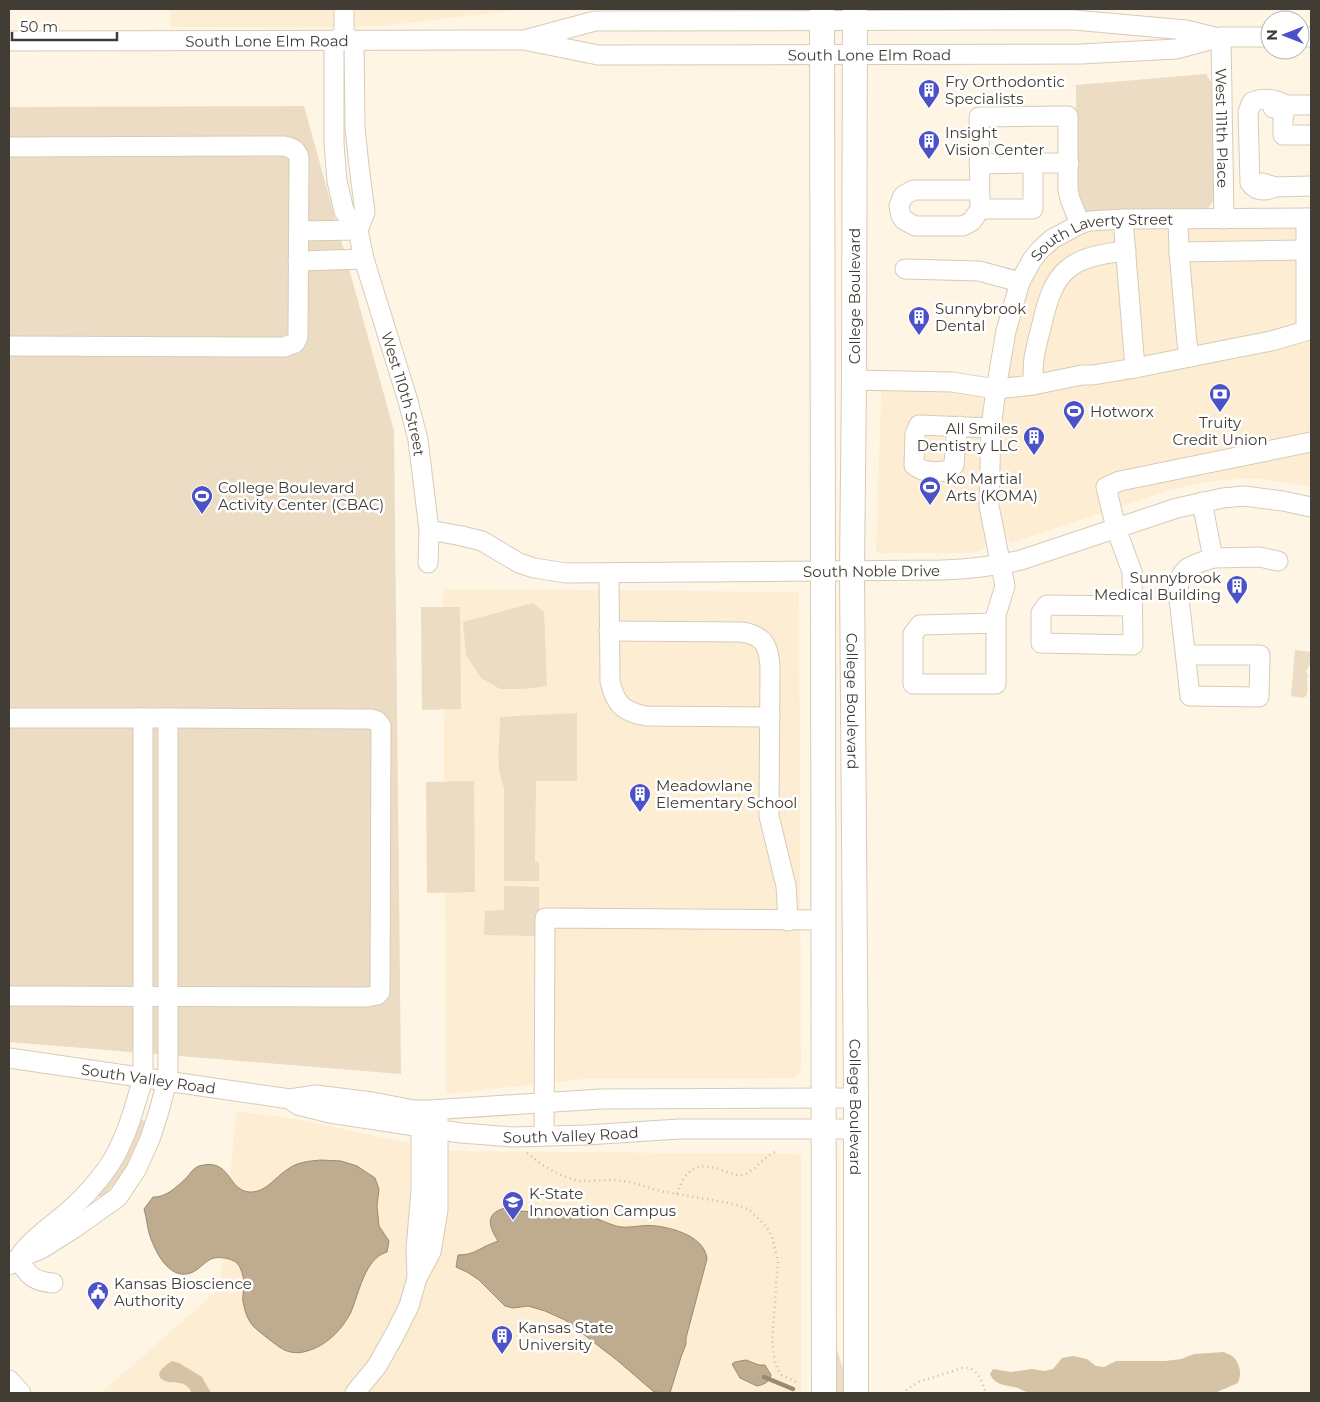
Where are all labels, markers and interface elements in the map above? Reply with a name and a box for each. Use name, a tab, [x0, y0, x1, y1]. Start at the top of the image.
scale bar	[12, 10, 118, 42]
north arrow	[1260, 10, 1310, 60]
text: 50 m	[20, 17, 58, 36]
text: N	[1263, 29, 1281, 41]
street label: South Lone Elm Road	[185, 31, 349, 50]
street label: South Lone Elm Road	[788, 45, 951, 64]
street label: West 111th Place	[1212, 68, 1233, 188]
place label: Fry Orthodontic Specialists	[945, 72, 1065, 108]
building icon: Fry Orthodontic Specialists	[917, 78, 941, 109]
place label: Insight Vision Center	[945, 123, 1044, 159]
building icon: Insight Vision Center	[917, 129, 941, 160]
street label: South Laverty Street	[1026, 209, 1173, 264]
street label: College Boulevard	[845, 228, 864, 364]
place label: Sunnybrook Dental	[935, 299, 1026, 335]
building icon: Sunnybrook Dental	[907, 305, 931, 336]
street label: West 110th Street	[378, 329, 429, 457]
bank icon: Truity Credit Union	[1208, 382, 1232, 413]
sports icon: Hotworx	[1062, 399, 1086, 430]
place label: Hotworx	[1090, 402, 1154, 421]
place label: Truity Credit Union	[1172, 413, 1268, 449]
place label: All Smiles Dentistry LLC	[917, 419, 1018, 455]
building icon: All Smiles Dentistry LLC	[1022, 425, 1046, 456]
place label: Ko Martial Arts (KOMA)	[946, 469, 1038, 505]
sports icon: Ko Martial Arts (KOMA)	[918, 475, 942, 506]
place label: College Boulevard Activity Center (CBAC)	[218, 478, 384, 514]
sports icon: College Boulevard Activity Center (CBAC)	[190, 484, 214, 515]
street label: South Noble Drive	[803, 561, 940, 581]
place label: Sunnybrook Medical Building	[1094, 568, 1221, 604]
building icon: Sunnybrook Medical Building	[1225, 574, 1249, 605]
street label: College Boulevard	[843, 633, 863, 769]
place label: Meadowlane Elementary School	[656, 776, 797, 812]
building icon: Meadowlane Elementary School	[628, 782, 652, 813]
street label: College Boulevard	[846, 1039, 866, 1175]
street label: South Valley Road	[80, 1059, 217, 1098]
street label: South Valley Road	[502, 1122, 639, 1147]
place label: K-State Innovation Campus	[529, 1184, 676, 1220]
school or university icon: K-State Innovation Campus	[501, 1190, 525, 1221]
place label: Kansas Bioscience Authority	[114, 1274, 252, 1310]
public building icon: Kansas Bioscience Authority	[86, 1280, 110, 1311]
place label: Kansas State University	[518, 1318, 614, 1354]
building icon: Kansas State University	[490, 1324, 514, 1355]

